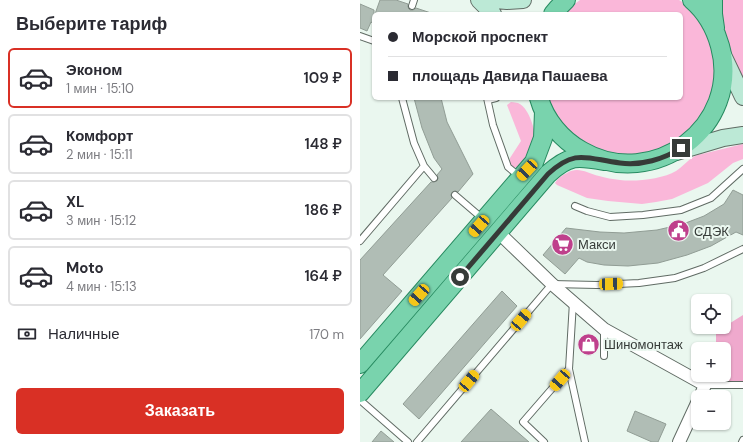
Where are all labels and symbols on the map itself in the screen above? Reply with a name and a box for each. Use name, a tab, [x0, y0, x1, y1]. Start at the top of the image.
route end	[672, 139, 690, 157]
car	[514, 157, 540, 183]
car	[467, 213, 491, 239]
public building icon: СДЭК	[666, 218, 692, 244]
place label: СДЭК	[694, 223, 729, 240]
supermarket icon: Макси	[550, 231, 576, 257]
place label: Макси	[578, 236, 616, 253]
route start	[451, 268, 469, 286]
car	[599, 278, 623, 290]
car	[407, 282, 431, 308]
car	[509, 307, 533, 333]
shop icon: Шиномонтаж	[575, 331, 601, 357]
place label: Шиномонтаж	[604, 336, 683, 353]
car	[548, 367, 572, 393]
car	[457, 368, 481, 394]

